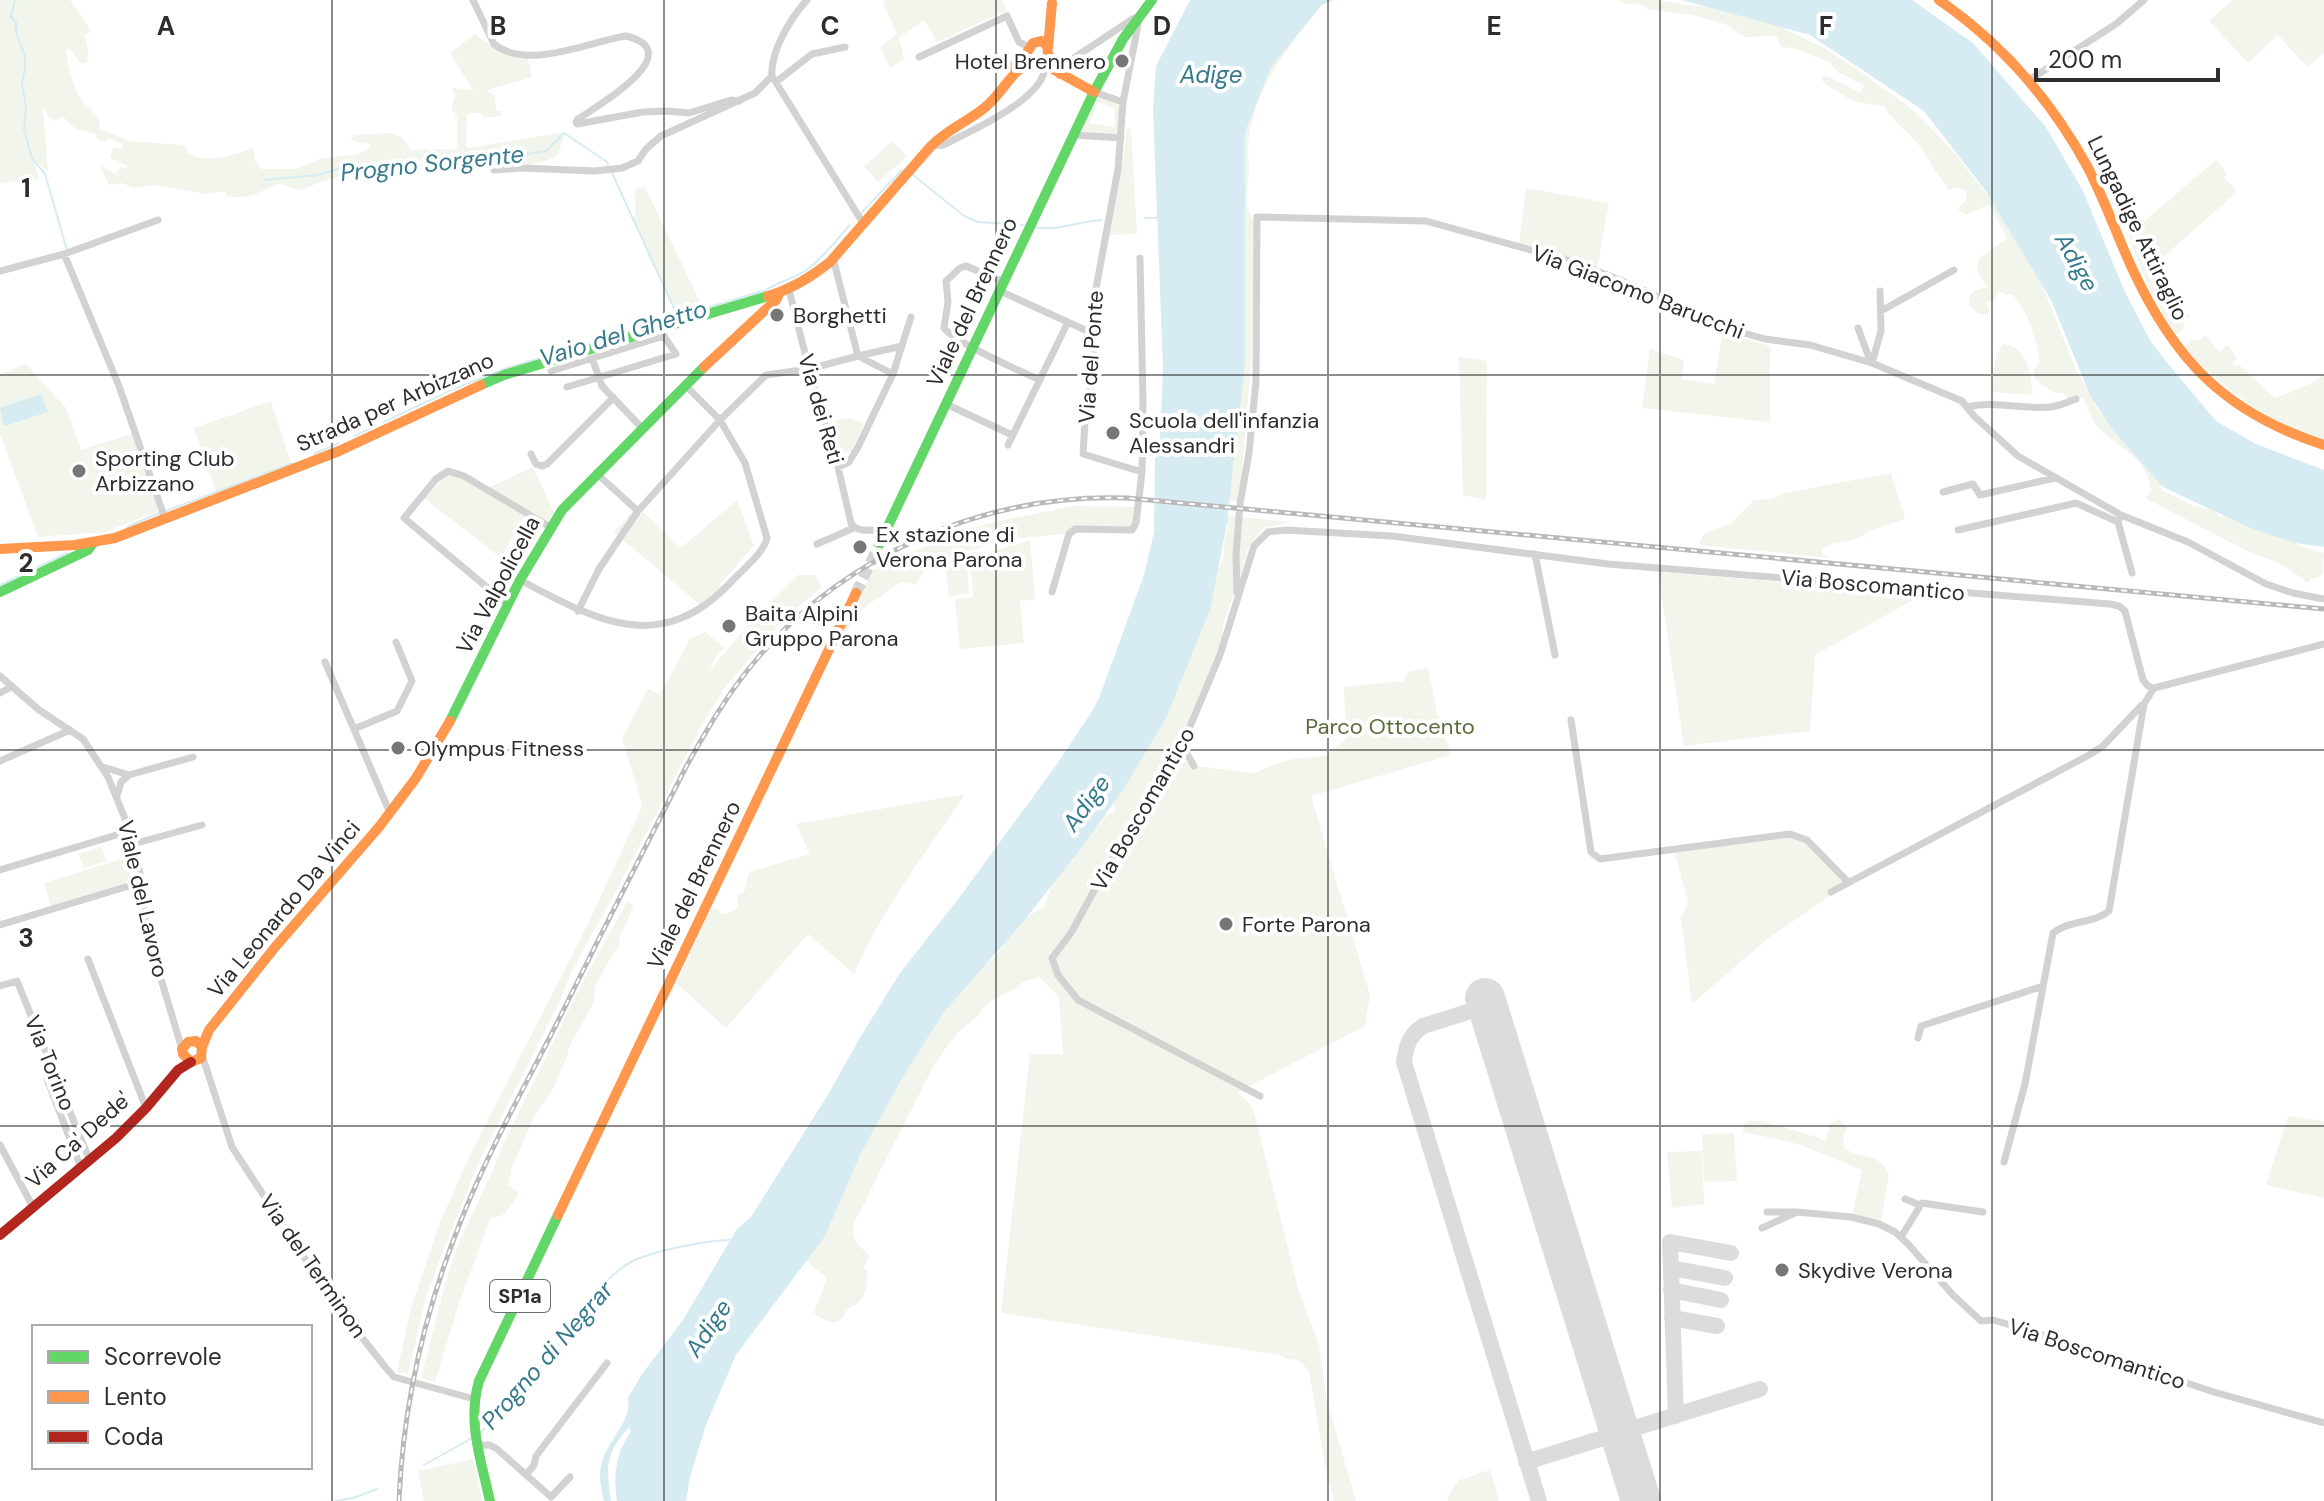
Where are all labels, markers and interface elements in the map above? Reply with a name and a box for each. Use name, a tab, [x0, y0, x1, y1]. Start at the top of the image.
text: A	[157, 9, 175, 43]
text: B	[490, 9, 506, 43]
text: C	[820, 9, 840, 43]
text: D	[1153, 9, 1171, 43]
text: E	[1486, 9, 1502, 43]
text: F	[1819, 9, 1833, 43]
scale bar	[2036, 32, 2218, 82]
text: 200 m	[2048, 44, 2122, 75]
place label: Hotel Brennero	[955, 47, 1106, 76]
marker: Hotel Brennero	[1113, 52, 1131, 70]
water label: Adige	[1179, 59, 1242, 90]
street label: Lungadige Attiraglio	[2081, 131, 2195, 325]
water label: Progno Sorgente	[339, 138, 525, 188]
text: 1	[21, 171, 31, 205]
street label: Viale del Brennero	[920, 212, 1024, 392]
water label: Adige	[2048, 226, 2106, 297]
street label: Via Giacomo Barucchi	[1528, 238, 1748, 346]
street label: Via del Ponte	[1072, 289, 1110, 425]
water label: Vaio del Ghetto	[535, 293, 711, 373]
place label: Borghetti	[793, 301, 887, 330]
marker: Borghetti	[768, 306, 786, 324]
street label: Strada per Arbizzano	[292, 345, 498, 459]
street label: Via dei Reti	[791, 350, 851, 468]
place label: Scuola dell'infanzia Alessandri	[1129, 406, 1319, 460]
marker: Scuola dell'infanzia Alessandri	[1104, 424, 1122, 442]
place label: Sporting Club Arbizzano	[95, 444, 234, 498]
marker: Sporting Club Arbizzano	[70, 462, 88, 480]
street label: Via Valpolicella	[450, 511, 546, 659]
place label: Ex stazione di Verona Parona	[876, 520, 1023, 574]
marker: Ex stazione di Verona Parona	[851, 538, 869, 556]
text: 2	[18, 546, 34, 580]
street label: Via Boscomantico	[1780, 563, 1966, 607]
place label: Baita Alpini Gruppo Parona	[745, 599, 898, 653]
marker: Baita Alpini Gruppo Parona	[720, 617, 738, 635]
park label: Parco Ottocento	[1305, 712, 1475, 741]
street label: Via Boscomantico	[1084, 722, 1202, 896]
place label: Olympus Fitness	[414, 734, 584, 763]
marker: Olympus Fitness	[389, 739, 407, 757]
water label: Adige	[1054, 769, 1117, 838]
street label: Viale del Brennero	[641, 796, 747, 974]
street label: Via Leonardo Da Vinci	[201, 814, 367, 1004]
street label: Viale del Lavoro	[111, 818, 175, 980]
place label: Forte Parona	[1242, 910, 1371, 939]
marker: Forte Parona	[1217, 915, 1235, 933]
text: 3	[18, 921, 34, 955]
street label: Via Torino	[18, 1011, 82, 1115]
street label: Via Ca' Dede'	[19, 1085, 137, 1195]
street label: Via del Terminon	[253, 1188, 373, 1344]
place label: Skydive Verona	[1798, 1256, 1953, 1285]
marker: Skydive Verona	[1773, 1261, 1791, 1279]
water label: Progno di Negrar	[474, 1274, 621, 1436]
road number: SP1a	[490, 1280, 550, 1312]
water label: Adige	[677, 1293, 738, 1364]
street label: Via Boscomantico	[2005, 1312, 2189, 1396]
legend	[32, 1325, 312, 1469]
text: Scorrevole	[104, 1341, 222, 1372]
text: Lento	[104, 1381, 167, 1412]
text: Coda	[104, 1421, 164, 1452]

